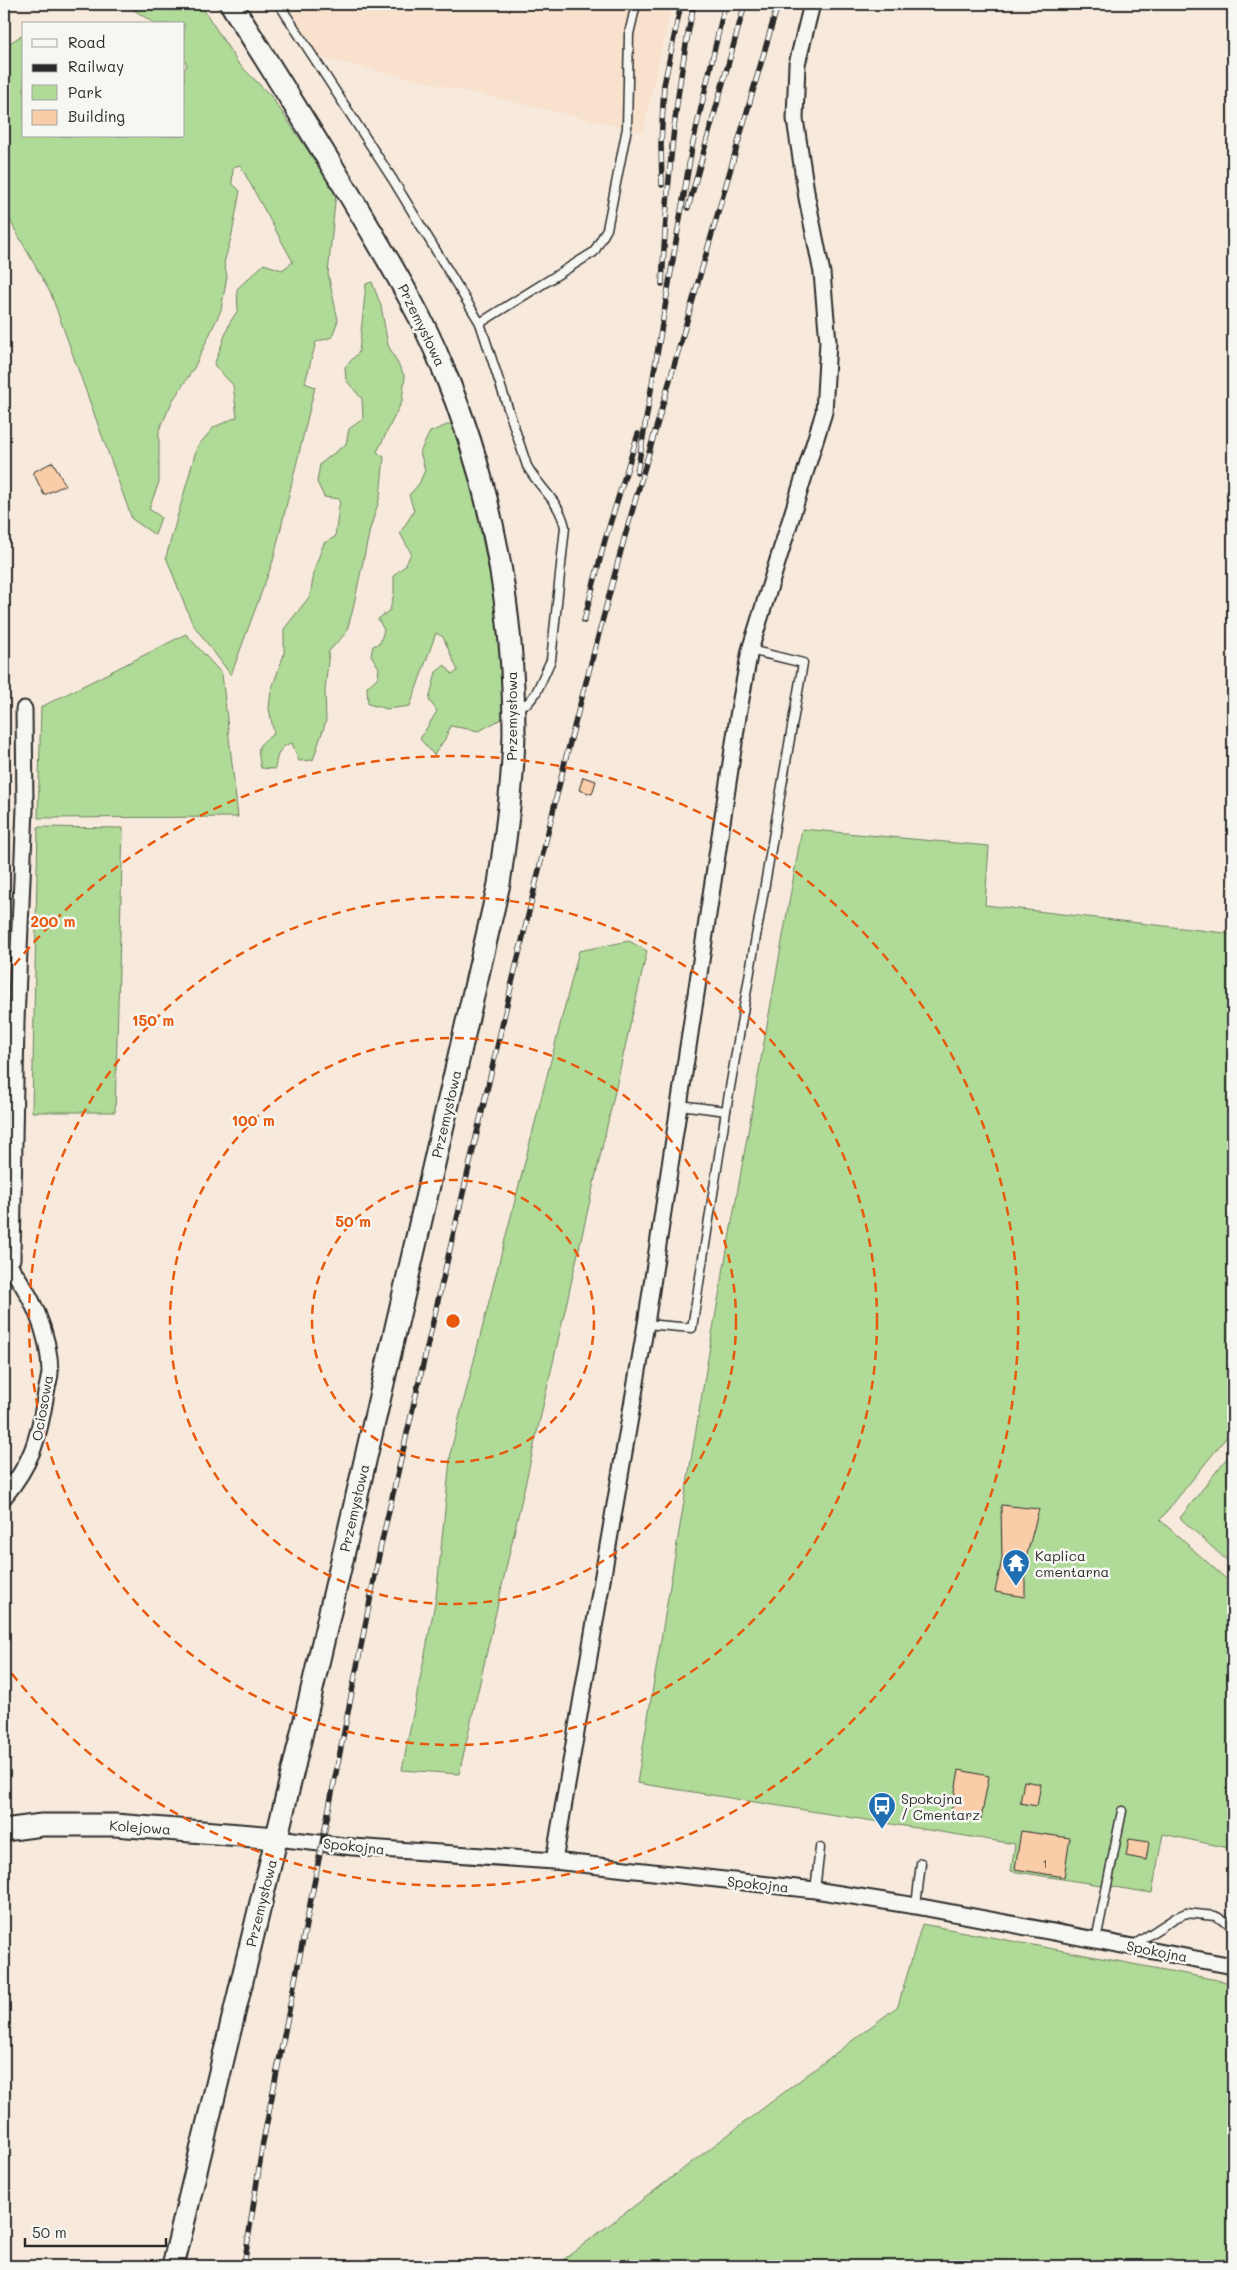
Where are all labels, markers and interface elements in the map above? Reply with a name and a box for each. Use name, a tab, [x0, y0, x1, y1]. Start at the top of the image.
legend	[22, 22, 185, 138]
text: Road	[68, 32, 105, 52]
text: Railway	[68, 56, 124, 76]
text: Park	[68, 82, 102, 102]
text: Building	[68, 106, 125, 126]
street label: Przemysłowa	[394, 281, 450, 369]
street label: Przemysłowa	[502, 671, 521, 761]
text: 200 m	[31, 911, 76, 931]
text: 150 m	[132, 1010, 174, 1030]
street label: Przemysłowa	[427, 1068, 465, 1160]
text: 100 m	[231, 1110, 275, 1130]
text: 50 m	[335, 1211, 371, 1231]
centre of rings	[444, 1312, 462, 1330]
street label: Ociosowa	[27, 1374, 57, 1442]
street label: Przemysłowa	[335, 1462, 373, 1554]
place label: Kaplica cmentarna	[1035, 1546, 1109, 1581]
temple icon: Kaplica cmentarna	[1001, 1548, 1031, 1587]
place label: Spokojna / Cmentarz	[901, 1789, 980, 1824]
bus stop icon: Spokojna / Cmentarz	[867, 1791, 897, 1830]
street label: Kolejowa	[109, 1815, 171, 1839]
street label: Spokojna	[322, 1833, 386, 1859]
house number: 1	[1043, 1856, 1047, 1871]
street label: Przemysłowa	[241, 1857, 281, 1949]
street label: Spokojna	[726, 1871, 790, 1897]
street label: Spokojna	[1125, 1936, 1189, 1966]
scale bar	[25, 2215, 166, 2247]
text: 50 m	[32, 2222, 67, 2242]

